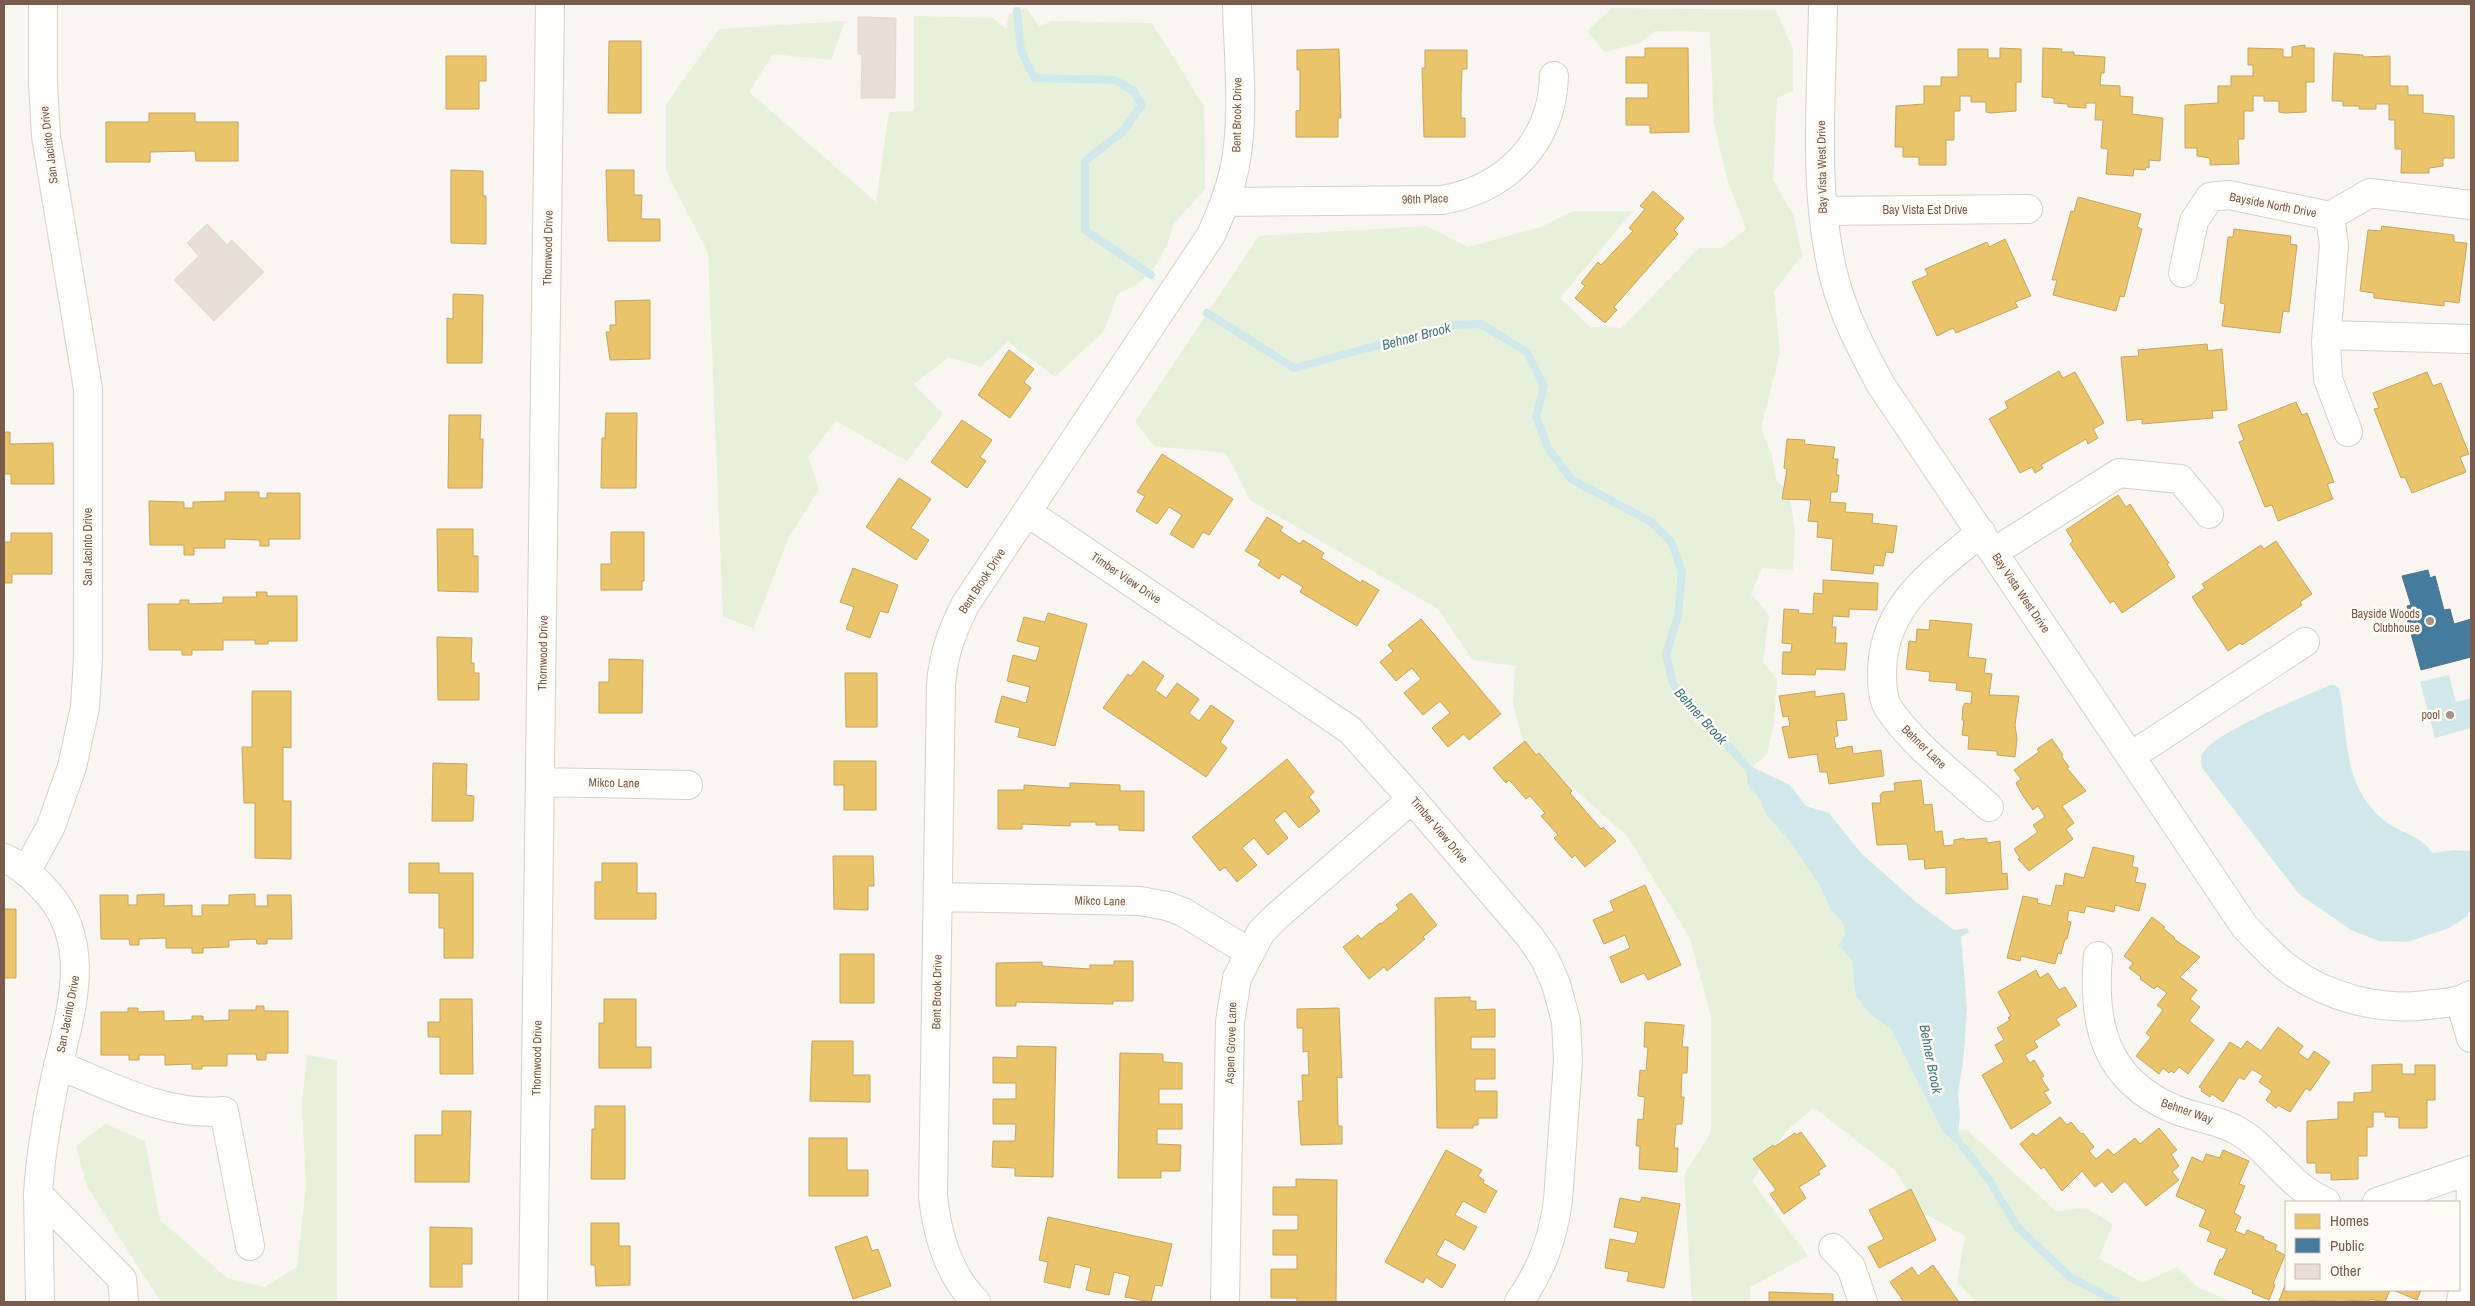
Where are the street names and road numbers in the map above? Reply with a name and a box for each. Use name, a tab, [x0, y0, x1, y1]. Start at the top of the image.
street label: Bent Brook Drive	[1228, 77, 1246, 153]
street label: San Jacinto Drive	[36, 105, 62, 185]
street label: Bay Vista West Drive	[1813, 120, 1831, 214]
street label: Bayside North Drive	[2228, 189, 2318, 221]
street label: 96th Place	[1401, 190, 1449, 208]
street label: Bay Vista Est Drive	[1882, 202, 1968, 218]
street label: Thornwood Drive	[539, 210, 557, 286]
street label: San Jacinto Drive	[80, 508, 96, 586]
street label: Bent Brook Drive	[955, 545, 1009, 617]
street label: Timber View Drive	[1088, 549, 1164, 607]
street label: Bay Vista West Drive	[1988, 550, 2054, 636]
street label: Thornwood Drive	[534, 615, 552, 691]
street label: Behner Lane	[1898, 722, 1950, 772]
street label: Mikco Lane	[588, 775, 640, 791]
street label: Timber View Drive	[1407, 794, 1471, 866]
street label: Mikco Lane	[1074, 893, 1126, 909]
street label: Bent Brook Drive	[928, 954, 946, 1030]
street label: San Jacinto Drive	[53, 974, 83, 1054]
street label: Aspen Grove Lane	[1222, 1002, 1240, 1085]
street label: Thornwood Drive	[528, 1020, 546, 1096]
street label: Behner Way	[2159, 1095, 2215, 1127]

